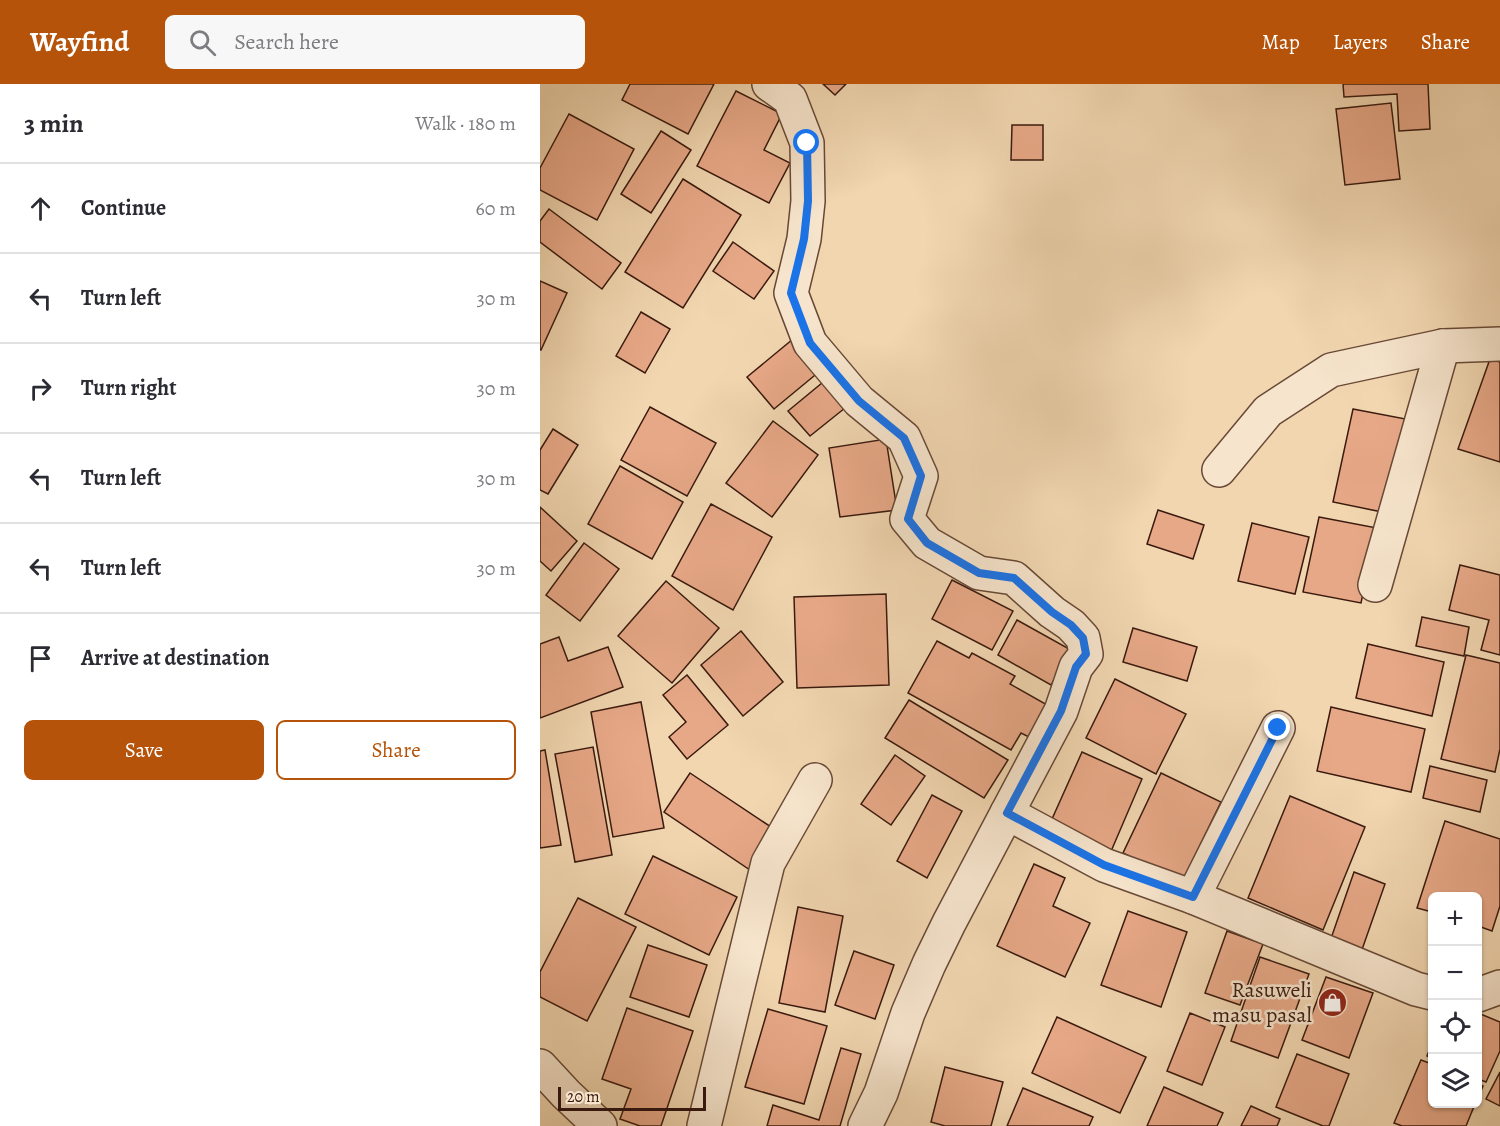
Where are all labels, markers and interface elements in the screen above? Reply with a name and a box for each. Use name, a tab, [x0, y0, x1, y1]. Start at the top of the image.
search box	[165, 15, 585, 69]
text: Wayfind	[30, 23, 129, 61]
icon: search	[186, 26, 219, 59]
text: Search here	[234, 27, 339, 57]
text: Map	[1261, 28, 1300, 56]
text: Layers	[1333, 28, 1388, 56]
text: Share	[1421, 28, 1470, 56]
text: 3 min	[24, 106, 84, 141]
text: Walk · 180 m	[415, 110, 516, 137]
route start	[793, 129, 819, 155]
icon: ahead	[24, 192, 57, 225]
text: Continue	[81, 193, 166, 223]
text: 60 m	[476, 195, 516, 222]
icon: left	[24, 282, 57, 315]
text: Turn left	[81, 283, 161, 313]
text: 30 m	[476, 285, 516, 312]
icon: right	[24, 372, 57, 405]
text: Turn right	[81, 373, 177, 403]
text: 30 m	[476, 375, 516, 402]
icon: left	[24, 462, 57, 495]
text: Turn left	[81, 463, 161, 493]
text: 30 m	[476, 465, 516, 492]
icon: left	[24, 552, 57, 585]
text: Turn left	[81, 553, 161, 583]
text: 30 m	[476, 555, 516, 582]
icon: arrive	[24, 642, 57, 675]
text: Arrive at destination	[81, 643, 270, 673]
route end	[1264, 714, 1290, 740]
button: Save	[24, 720, 264, 780]
button: Share	[276, 720, 516, 780]
map controls	[1428, 892, 1482, 1108]
button: +	[1428, 892, 1482, 946]
button: −	[1428, 946, 1482, 1000]
place label: Rasuweli masu pasal	[1212, 975, 1312, 1030]
shop icon: Rasuweli masu pasal	[1317, 987, 1349, 1019]
button: locate	[1428, 1000, 1482, 1054]
button: layers	[1428, 1054, 1482, 1108]
scale bar	[558, 1084, 706, 1112]
text: 20 m	[567, 1086, 600, 1108]

